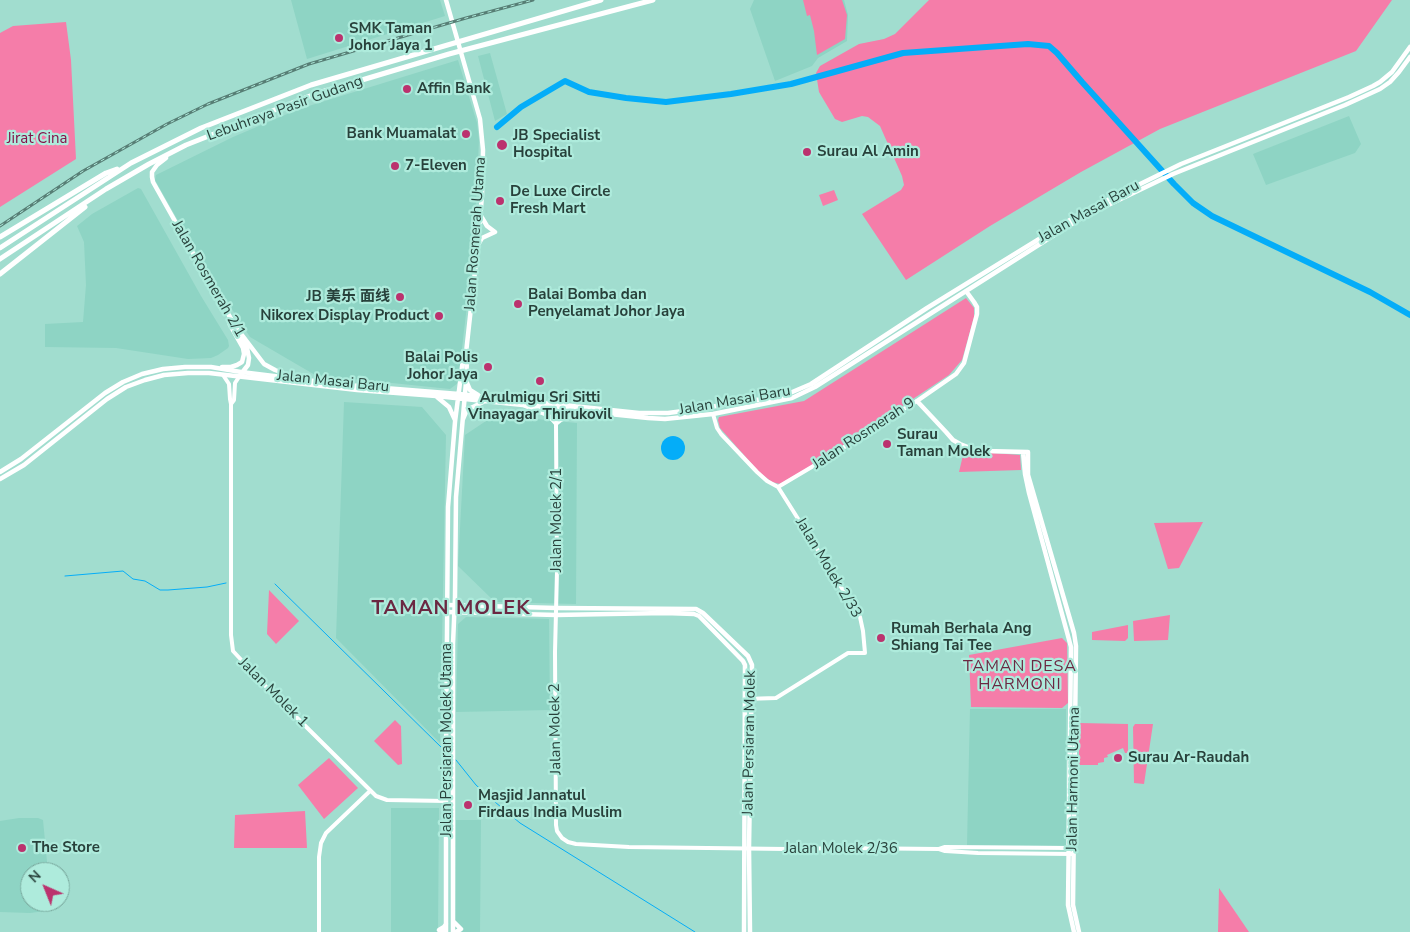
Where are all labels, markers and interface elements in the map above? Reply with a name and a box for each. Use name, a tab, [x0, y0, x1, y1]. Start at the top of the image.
place label: SMK Taman Johor Jaya 1	[349, 20, 433, 55]
marker: SMK Taman Johor Jaya 1	[333, 32, 345, 44]
street label: Lebuhraya Pasir Gudang	[205, 72, 365, 146]
place label: Affin Bank	[417, 80, 490, 98]
marker: Affin Bank	[401, 83, 413, 95]
place label: Bank Muamalat	[347, 125, 456, 143]
place label: JB Specialist Hospital	[513, 127, 600, 162]
marker: Bank Muamalat	[460, 128, 472, 140]
park label: Jirat Cina	[7, 130, 67, 148]
marker: JB Specialist Hospital	[495, 138, 509, 152]
place label: Surau Al Amin	[817, 143, 919, 161]
marker: Surau Al Amin	[801, 146, 813, 158]
street label: Jalan Rosmerah Utama	[462, 156, 490, 312]
place label: 7-Eleven	[405, 157, 467, 175]
marker: 7-Eleven	[389, 160, 401, 172]
street label: Jalan Masai Baru	[1035, 177, 1143, 247]
place label: De Luxe Circle Fresh Mart	[510, 183, 610, 218]
marker: De Luxe Circle Fresh Mart	[494, 195, 506, 207]
street label: Jalan Rosmerah 2/1	[167, 217, 249, 341]
place label: Balai Bomba dan Penyelamat Johor Jaya	[528, 286, 685, 321]
place label: JB 美乐 面线	[306, 288, 390, 306]
marker: JB 美乐 面线	[394, 291, 406, 303]
marker: Balai Bomba dan Penyelamat Johor Jaya	[512, 298, 524, 310]
place label: Nikorex Display Product	[260, 307, 429, 325]
marker: Nikorex Display Product	[433, 310, 445, 322]
place label: Balai Polis Johor Jaya	[405, 349, 478, 384]
marker: Balai Polis Johor Jaya	[482, 361, 494, 373]
street label: Jalan Masai Baru	[276, 367, 390, 397]
marker: Arulmigu Sri Sitti Vinayagar Thirukovil	[534, 375, 546, 387]
street label: Jalan Masai Baru	[678, 382, 792, 420]
place label: Arulmigu Sri Sitti Vinayagar Thirukovil	[468, 389, 612, 424]
street label: Jalan Rosmerah 9	[809, 394, 919, 474]
place label: Surau Taman Molek	[897, 426, 990, 461]
marker: Surau Taman Molek	[881, 438, 893, 450]
street label: Jalan Molek 2/1	[548, 468, 566, 572]
street label: Jalan Molek 2/33	[791, 515, 865, 621]
district label: TAMAN MOLEK	[370, 597, 532, 621]
place label: Rumah Berhala Ang Shiang Tai Tee	[891, 620, 1032, 655]
marker: Rumah Berhala Ang Shiang Tai Tee	[875, 632, 887, 644]
street label: Jalan Persiaran Molek Utama	[438, 643, 456, 837]
street label: Jalan Molek 1	[234, 654, 312, 732]
district label: TAMAN DESA HARMONI	[962, 657, 1078, 695]
street label: Jalan Persiaran Molek	[740, 670, 760, 816]
street label: Jalan Molek 2	[546, 683, 566, 775]
street label: Jalan Harmoni Utama	[1064, 707, 1084, 851]
place label: Surau Ar-Raudah	[1128, 749, 1249, 767]
marker: Surau Ar-Raudah	[1112, 752, 1124, 764]
place label: Masjid Jannatul Firdaus India Muslim	[478, 787, 622, 822]
marker: Masjid Jannatul Firdaus India Muslim	[462, 799, 474, 811]
place label: The Store	[32, 839, 100, 857]
street label: Jalan Molek 2/36	[784, 840, 898, 858]
marker: The Store	[16, 842, 28, 854]
north arrow	[20, 862, 70, 912]
text: N	[25, 866, 45, 887]

